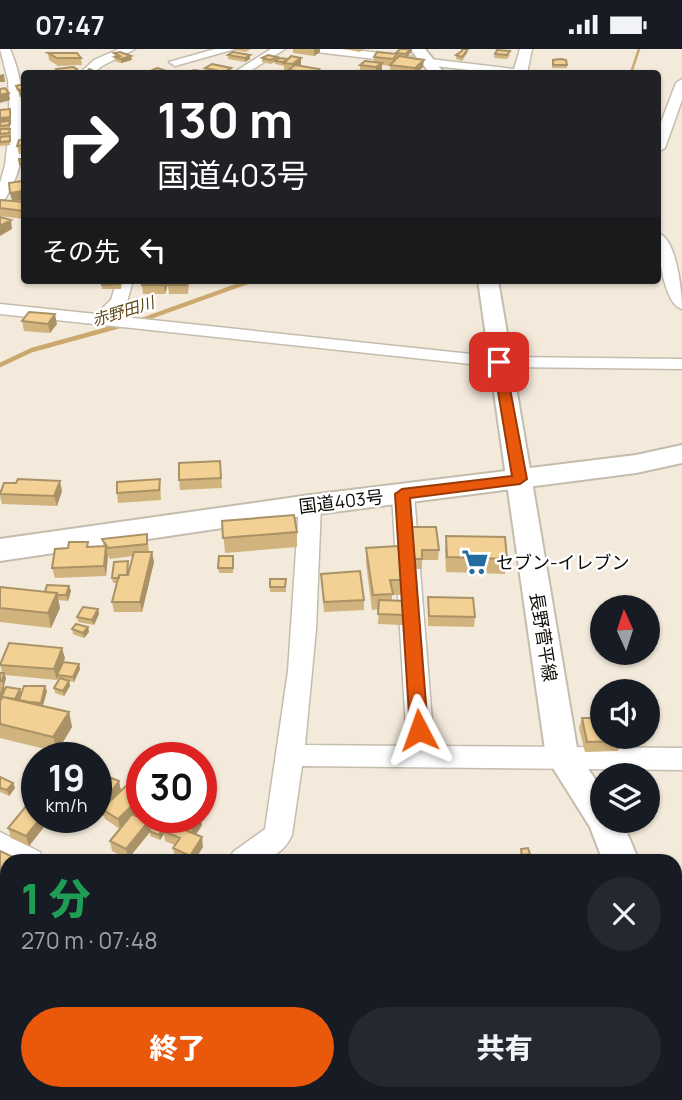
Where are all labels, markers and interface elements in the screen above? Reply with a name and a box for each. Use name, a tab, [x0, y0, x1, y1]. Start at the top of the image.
text: 07:47	[35, 7, 105, 43]
text: 130 m	[157, 86, 293, 153]
icon: right	[42, 98, 133, 189]
text: 国道403号	[157, 153, 309, 197]
icon: left	[134, 231, 172, 269]
text: その先	[42, 233, 120, 269]
water label: 赤野田川	[89, 291, 159, 331]
pin	[469, 332, 529, 392]
icon: arrive	[480, 343, 518, 381]
street label: 国道403号	[297, 484, 385, 518]
supermarket icon: セブン-イレブン	[460, 547, 490, 577]
place label: セブン-イレブン	[496, 550, 630, 574]
street label: 長野菅平線	[525, 591, 563, 683]
north arrow	[590, 595, 660, 665]
map controls	[590, 595, 660, 833]
button: sound	[590, 679, 660, 749]
position arrow	[382, 693, 456, 767]
speed limit sign: 30	[126, 742, 217, 833]
text: 19	[48, 754, 85, 802]
button: layers	[590, 763, 660, 833]
text: km/h	[46, 793, 87, 817]
text: 1 分	[21, 869, 90, 927]
button: close	[587, 877, 661, 951]
text: 270 m · 07:48	[21, 924, 158, 956]
button: 終了	[21, 1007, 334, 1087]
button: 共有	[348, 1007, 661, 1087]

